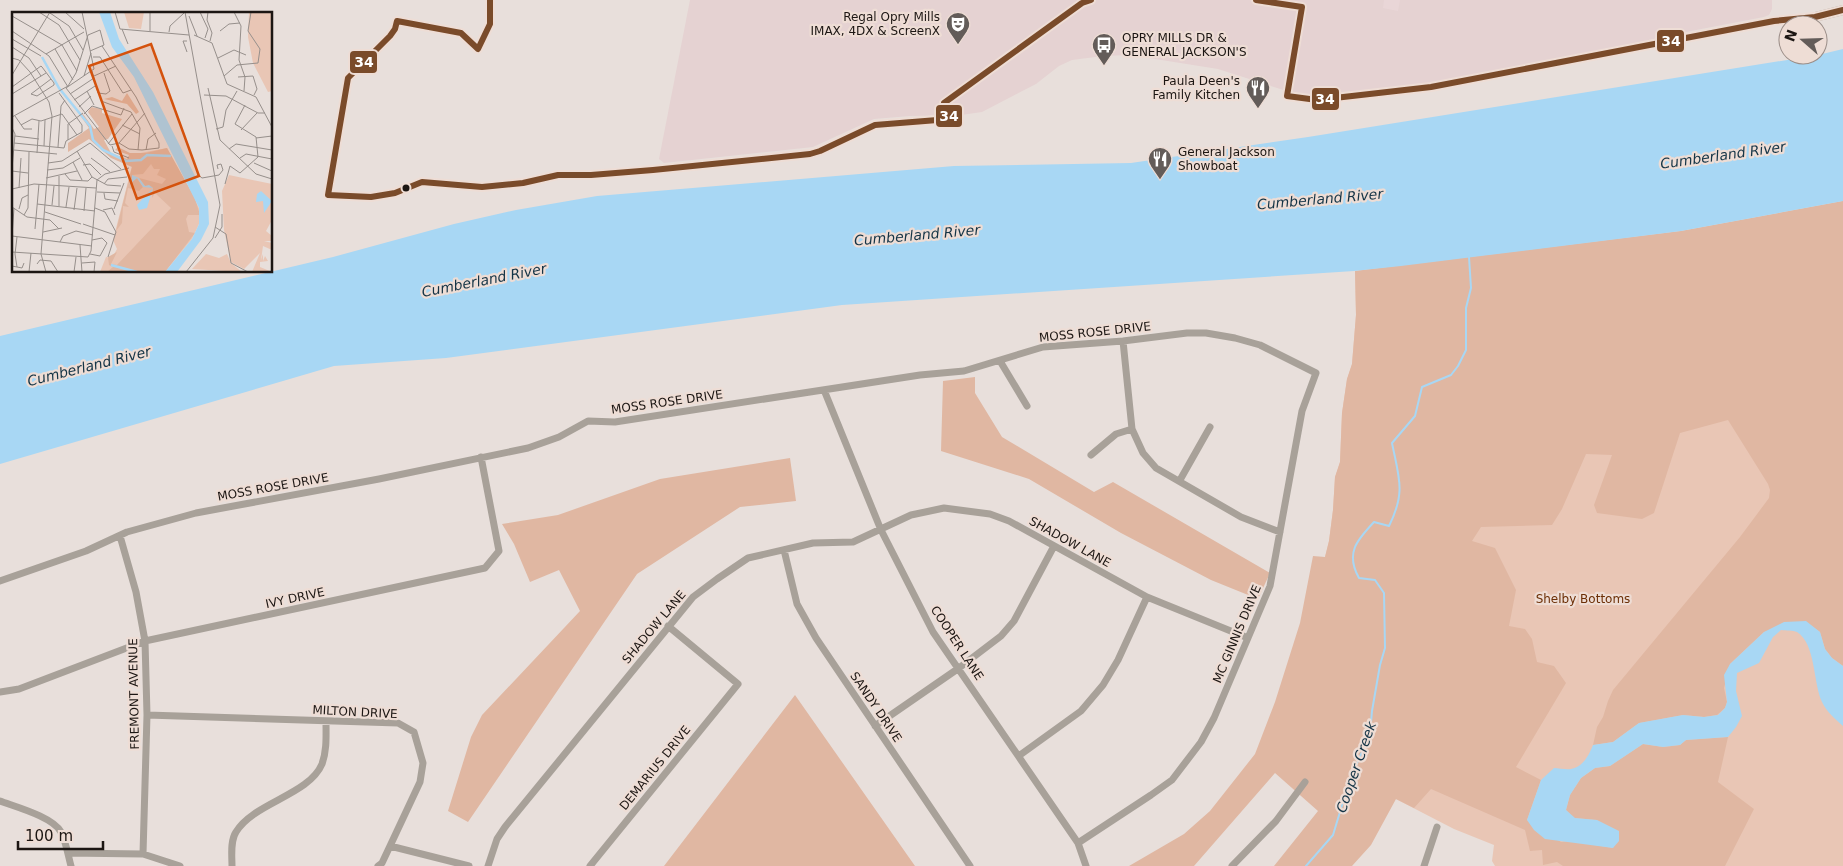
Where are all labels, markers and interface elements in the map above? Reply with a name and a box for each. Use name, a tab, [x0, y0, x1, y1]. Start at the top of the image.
place label: Regal Opry Mills IMAX, 4DX & ScreenX	[810, 10, 940, 38]
theatre icon: Regal Opry Mills IMAX, 4DX & ScreenX	[945, 11, 971, 45]
inset map	[12, 12, 272, 272]
north arrow	[1778, 15, 1828, 65]
text: N	[1781, 27, 1800, 44]
line badge: 34	[1656, 29, 1685, 53]
place label: OPRY MILLS DR & GENERAL JACKSON'S	[1122, 31, 1247, 59]
bus stop icon: OPRY MILLS DR & GENERAL JACKSON'S	[1091, 32, 1117, 66]
text: 34	[1661, 33, 1681, 49]
line badge: 34	[349, 50, 378, 74]
text: 34	[354, 54, 374, 70]
place label: Paula Deen's Family Kitchen	[1152, 74, 1240, 102]
restaurant icon: Paula Deen's Family Kitchen	[1245, 75, 1271, 109]
line badge: 34	[1311, 87, 1340, 111]
text: 34	[1315, 91, 1335, 107]
line badge: 34	[935, 104, 963, 128]
text: 34	[939, 108, 959, 124]
water label: Cumberland River	[1659, 138, 1788, 172]
place label: General Jackson Showboat	[1178, 145, 1275, 173]
restaurant icon: General Jackson Showboat	[1147, 146, 1173, 180]
unlabelled marker	[401, 183, 411, 193]
water label: Cumberland River	[1256, 185, 1385, 212]
water label: Cumberland River	[853, 221, 982, 248]
water label: Cumberland River	[420, 260, 549, 300]
street label: MOSS ROSE DRIVE	[1038, 319, 1152, 345]
water label: Cumberland River	[26, 343, 154, 389]
street label: MOSS ROSE DRIVE	[610, 387, 724, 417]
street label: MOSS ROSE DRIVE	[216, 470, 330, 504]
street label: SHADOW LANE	[1027, 514, 1113, 570]
street label: MC GINNIS DRIVE	[1210, 583, 1264, 685]
street label: IVY DRIVE	[264, 585, 326, 611]
street label: SHADOW LANE	[619, 588, 689, 666]
park label: Shelby Bottoms	[1536, 592, 1630, 606]
street label: COOPER LANE	[928, 603, 986, 683]
street label: FREMONT AVENUE	[126, 638, 142, 750]
street label: SANDY DRIVE	[847, 669, 905, 745]
street label: MILTON DRIVE	[312, 703, 398, 721]
water label: Cooper Creek	[1333, 718, 1379, 815]
street label: DEMARIUS DRIVE	[617, 723, 693, 813]
scale bar	[18, 818, 102, 850]
text: 100 m	[25, 827, 73, 845]

